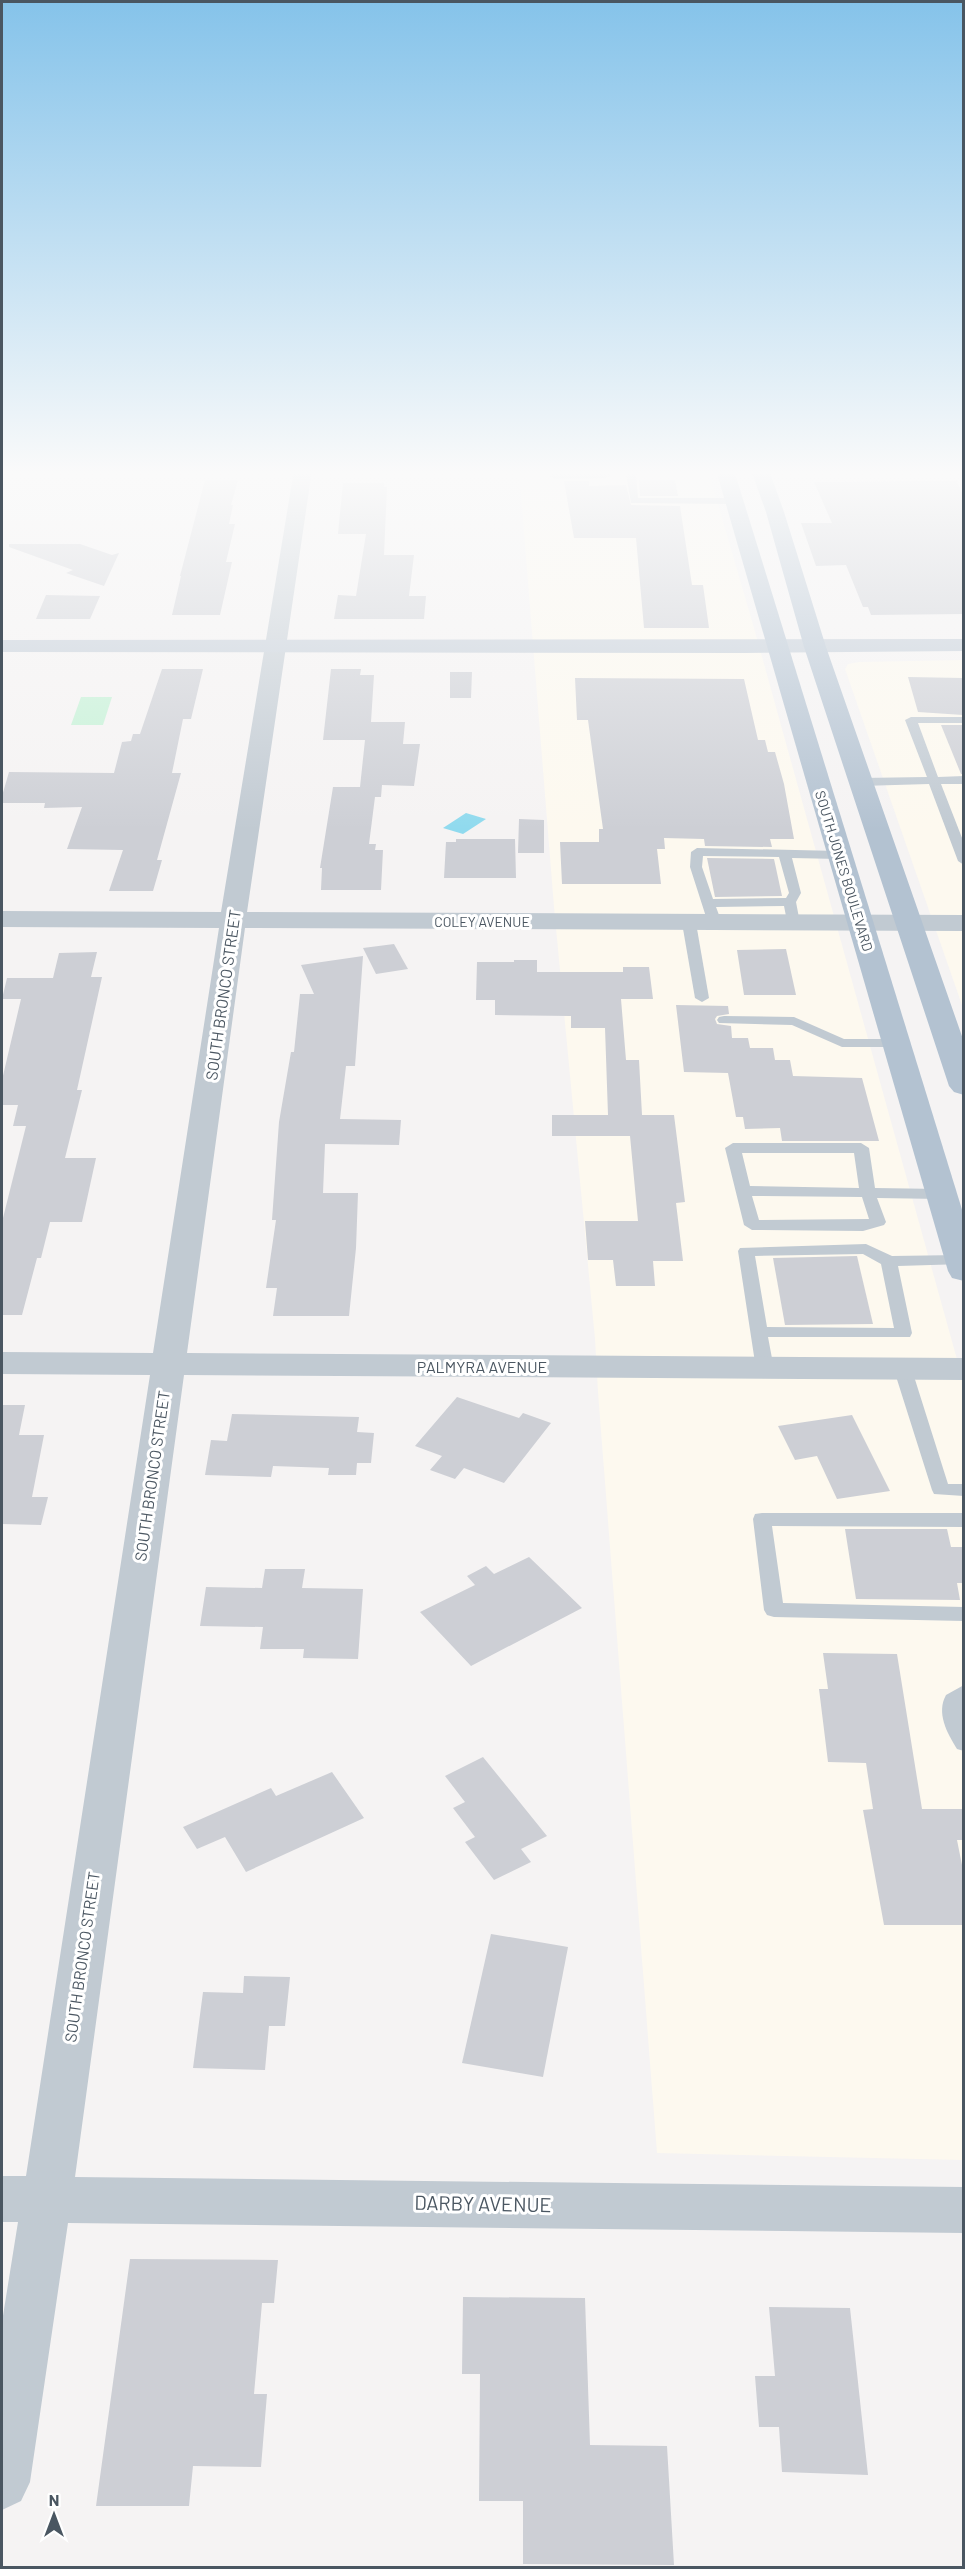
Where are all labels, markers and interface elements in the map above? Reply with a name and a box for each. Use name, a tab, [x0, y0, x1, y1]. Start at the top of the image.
street label: SOUTH JONES BOULEVARD	[812, 789, 877, 953]
street label: SOUTH BRONCO STREET	[201, 908, 244, 1082]
street label: COLEY AVENUE	[434, 913, 530, 930]
street label: PALMYRA AVENUE	[417, 1357, 547, 1376]
street label: SOUTH BRONCO STREET	[130, 1389, 173, 1563]
street label: SOUTH BRONCO STREET	[60, 1870, 103, 2044]
street label: DARBY AVENUE	[414, 2190, 552, 2216]
north arrow	[24, 2485, 84, 2545]
text: N	[49, 2490, 59, 2509]

